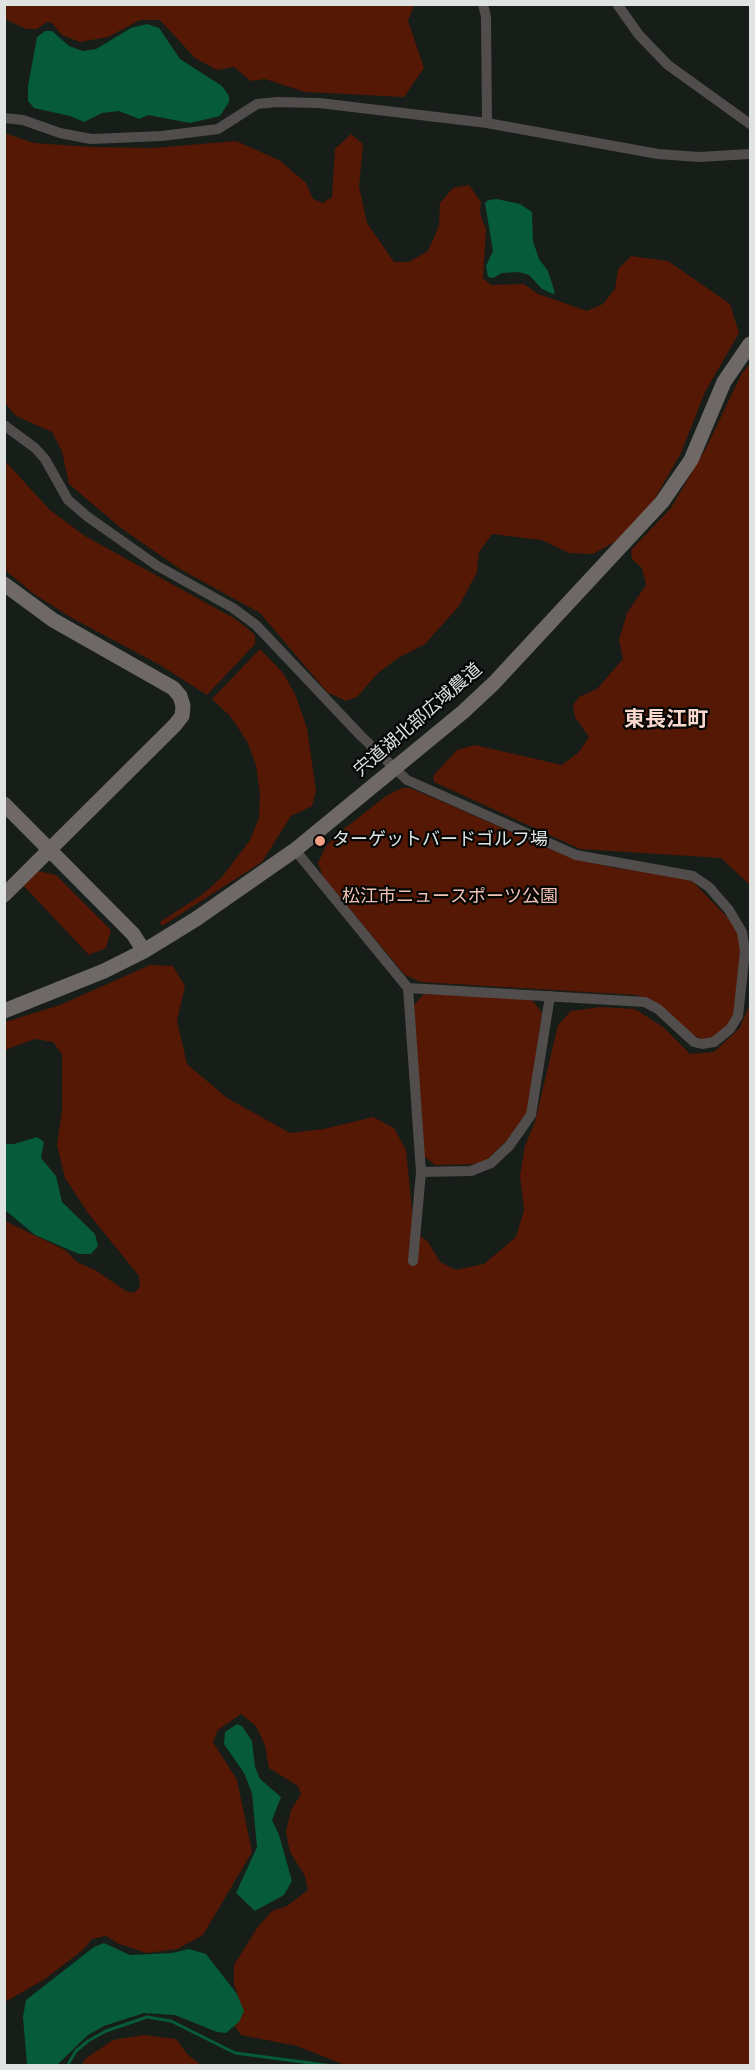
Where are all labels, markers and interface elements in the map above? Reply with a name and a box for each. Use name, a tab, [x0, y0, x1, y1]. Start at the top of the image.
street label: 宍道湖北部広域農道	[351, 660, 487, 782]
district label: 東長江町	[624, 708, 708, 734]
place label: ターゲットバードゴルフ場	[332, 830, 548, 852]
marker: ターゲットバードゴルフ場	[313, 834, 327, 848]
park label: 松江市ニュースポーツ公園	[342, 887, 558, 909]

